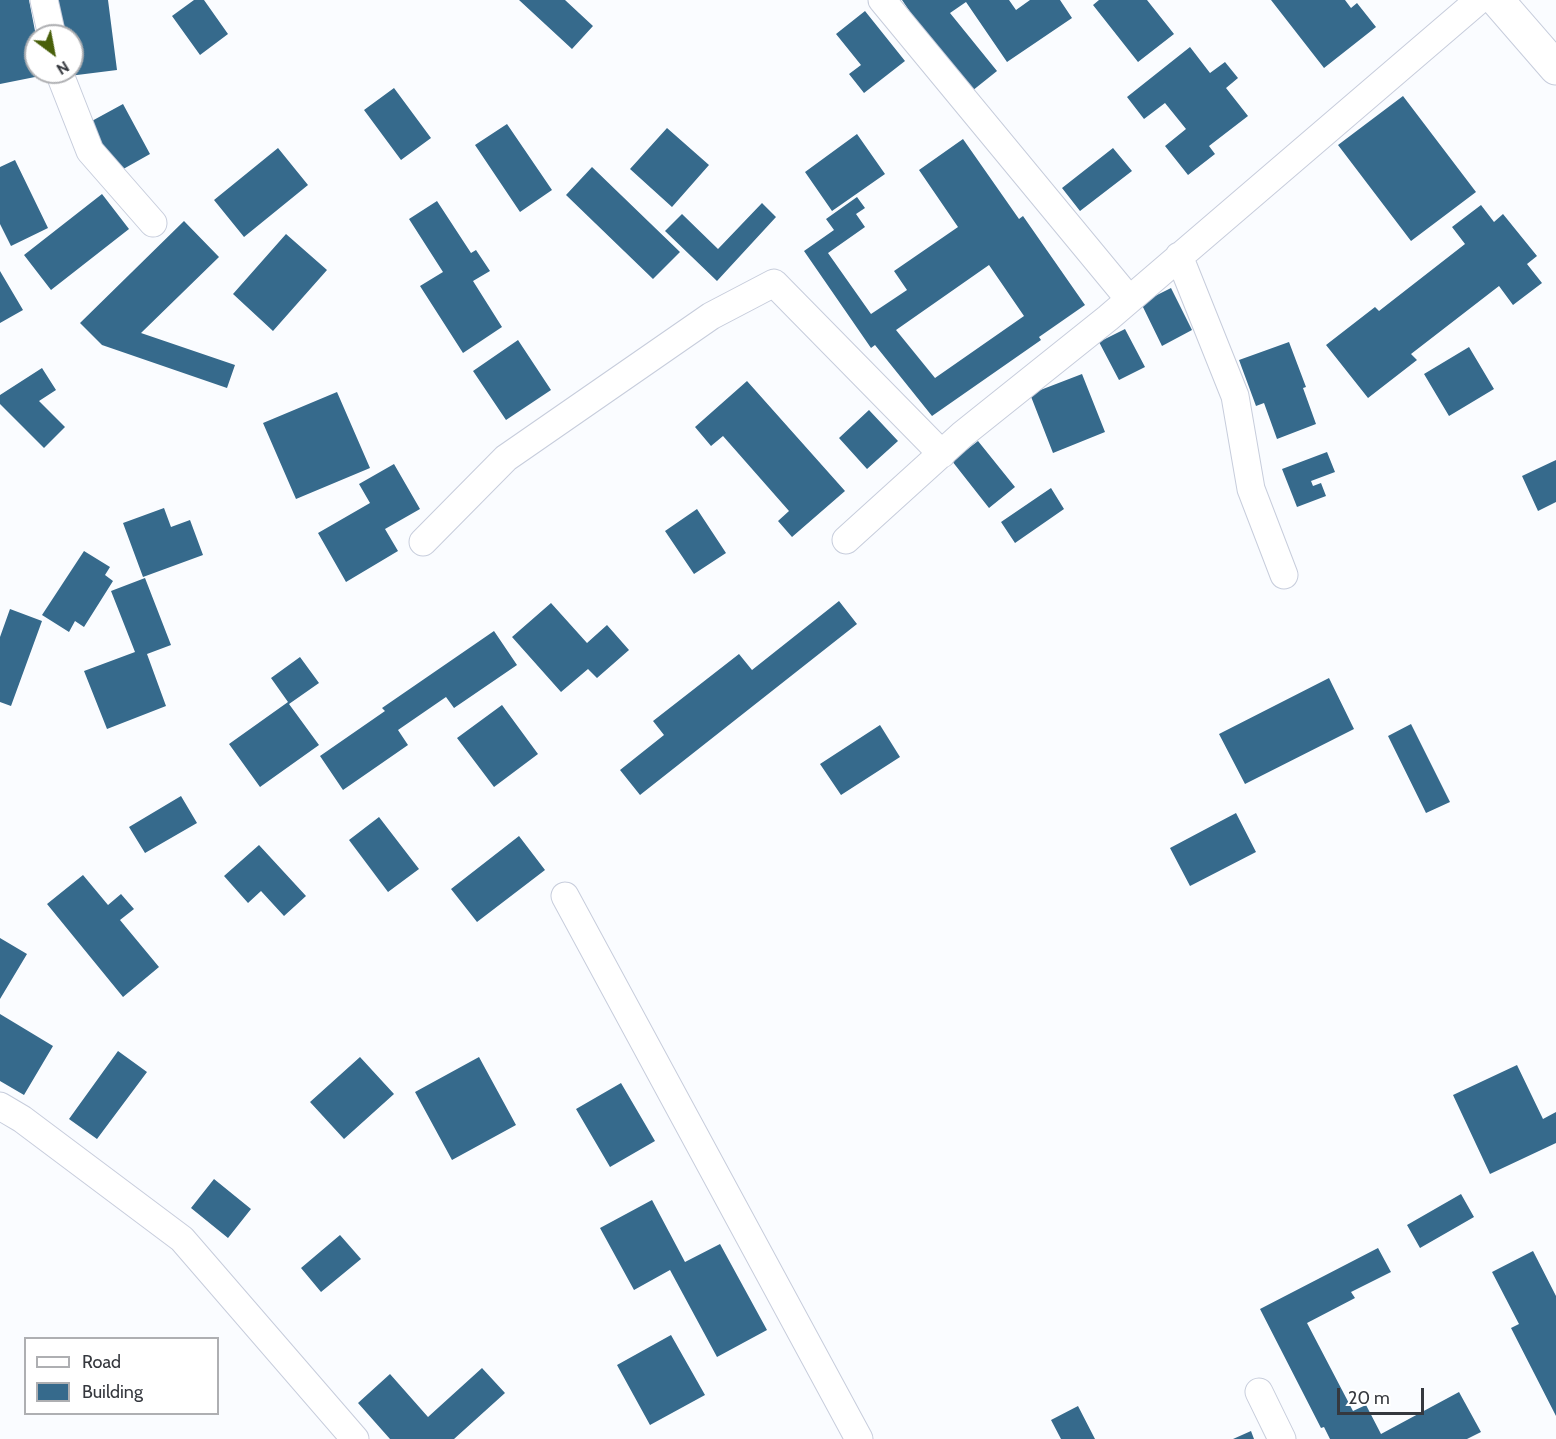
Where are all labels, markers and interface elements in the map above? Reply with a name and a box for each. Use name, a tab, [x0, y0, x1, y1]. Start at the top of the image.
north arrow	[24, 24, 84, 84]
text: N	[53, 57, 73, 79]
legend	[24, 1337, 219, 1415]
text: Road	[82, 1351, 121, 1373]
scale bar	[1340, 1376, 1427, 1414]
text: Building	[82, 1381, 143, 1403]
text: 20 m	[1348, 1387, 1390, 1409]

